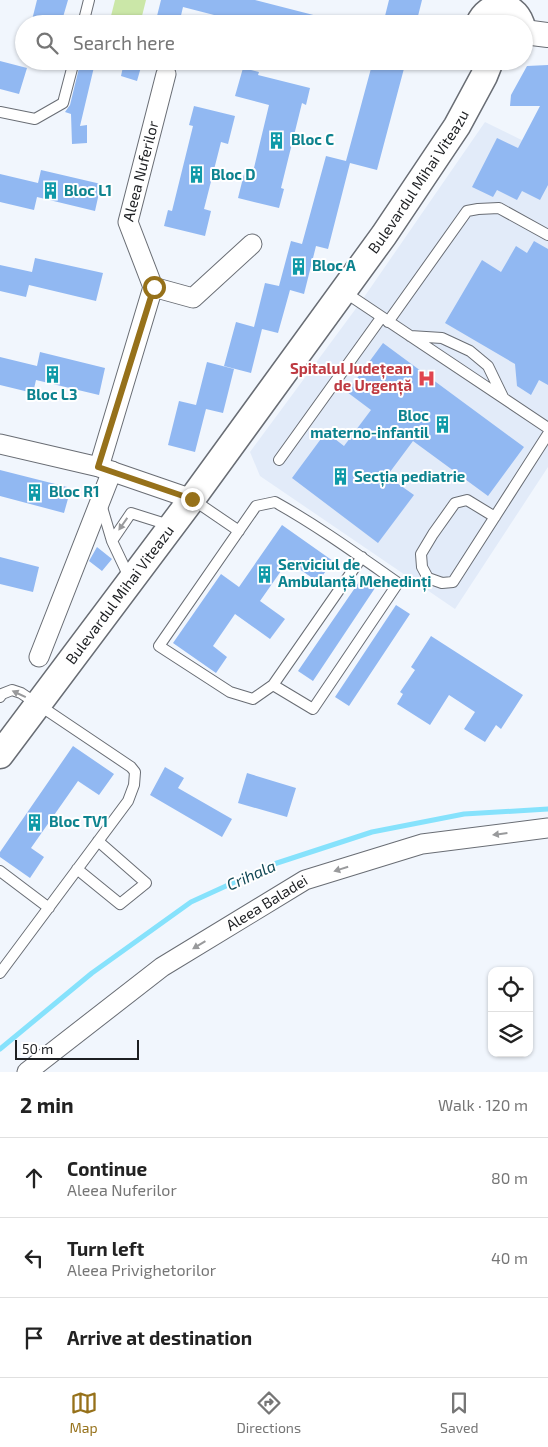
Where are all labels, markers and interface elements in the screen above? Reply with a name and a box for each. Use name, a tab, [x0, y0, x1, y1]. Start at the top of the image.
search box	[15, 15, 533, 70]
icon: search	[33, 29, 61, 57]
text: Search here	[73, 31, 175, 54]
street label: Bulevardul Mihai Viteazu	[364, 107, 472, 257]
street label: Aleea Nuferilor	[119, 119, 162, 223]
building icon: Bloc C	[267, 130, 287, 150]
place label: Bloc C	[291, 130, 334, 148]
building icon: Bloc D	[187, 165, 207, 185]
place label: Bloc D	[211, 165, 256, 183]
building icon: Bloc L1	[40, 181, 60, 201]
place label: Bloc L1	[64, 181, 112, 199]
building icon: Bloc A	[288, 256, 308, 276]
place label: Bloc A	[312, 256, 356, 274]
route start	[143, 276, 166, 299]
place label: Spitalul Județean de Urgență	[290, 359, 412, 396]
building icon: Bloc L3	[42, 364, 62, 384]
hospital icon: Spitalul Județean de Urgență	[416, 368, 436, 388]
place label: Bloc L3	[27, 385, 77, 403]
place label: Bloc materno-infantil	[310, 406, 429, 441]
building icon: Bloc materno-infantil	[433, 415, 453, 435]
building icon: Secția pediatrie	[330, 467, 350, 487]
place label: Secția pediatrie	[354, 467, 465, 487]
building icon: Bloc R1	[25, 482, 45, 502]
place label: Bloc R1	[49, 482, 99, 500]
route end	[181, 488, 204, 511]
one-way arrow	[118, 517, 128, 530]
street label: Bulevardul Mihai Viteazu	[61, 522, 177, 667]
place label: Serviciul de Ambulanță Mehedinți	[278, 555, 431, 592]
building icon: Serviciul de Ambulanță Mehedinți	[254, 564, 274, 584]
one-way arrow	[12, 690, 26, 698]
building icon: Bloc TV1	[25, 812, 45, 832]
place label: Bloc TV1	[49, 812, 108, 830]
one-way arrow	[491, 831, 507, 839]
water label: Crihala	[223, 855, 278, 894]
one-way arrow	[334, 866, 349, 873]
street label: Aleea Baladei	[222, 871, 311, 934]
one-way arrow	[192, 940, 205, 949]
map controls	[488, 967, 533, 1057]
button: locate	[488, 967, 533, 1012]
button: layers	[488, 1012, 533, 1057]
scale bar	[15, 1037, 139, 1060]
text: 50 m	[22, 1040, 53, 1057]
text: 2 min	[20, 1092, 74, 1117]
text: Walk · 120 m	[438, 1095, 528, 1114]
text: Continue	[67, 1157, 147, 1180]
icon: ahead	[20, 1164, 48, 1192]
text: 80 m	[491, 1168, 528, 1187]
text: Aleea Nuferilor	[67, 1180, 177, 1199]
text: Turn left	[67, 1237, 144, 1260]
icon: left	[20, 1244, 48, 1272]
text: 40 m	[491, 1248, 528, 1267]
text: Aleea Privighetorilor	[67, 1260, 216, 1279]
icon: arrive	[20, 1324, 48, 1352]
text: Arrive at destination	[67, 1326, 252, 1349]
tab: Map	[69, 1389, 98, 1436]
tab: Directions	[237, 1389, 301, 1436]
tab: Saved	[440, 1389, 479, 1436]

